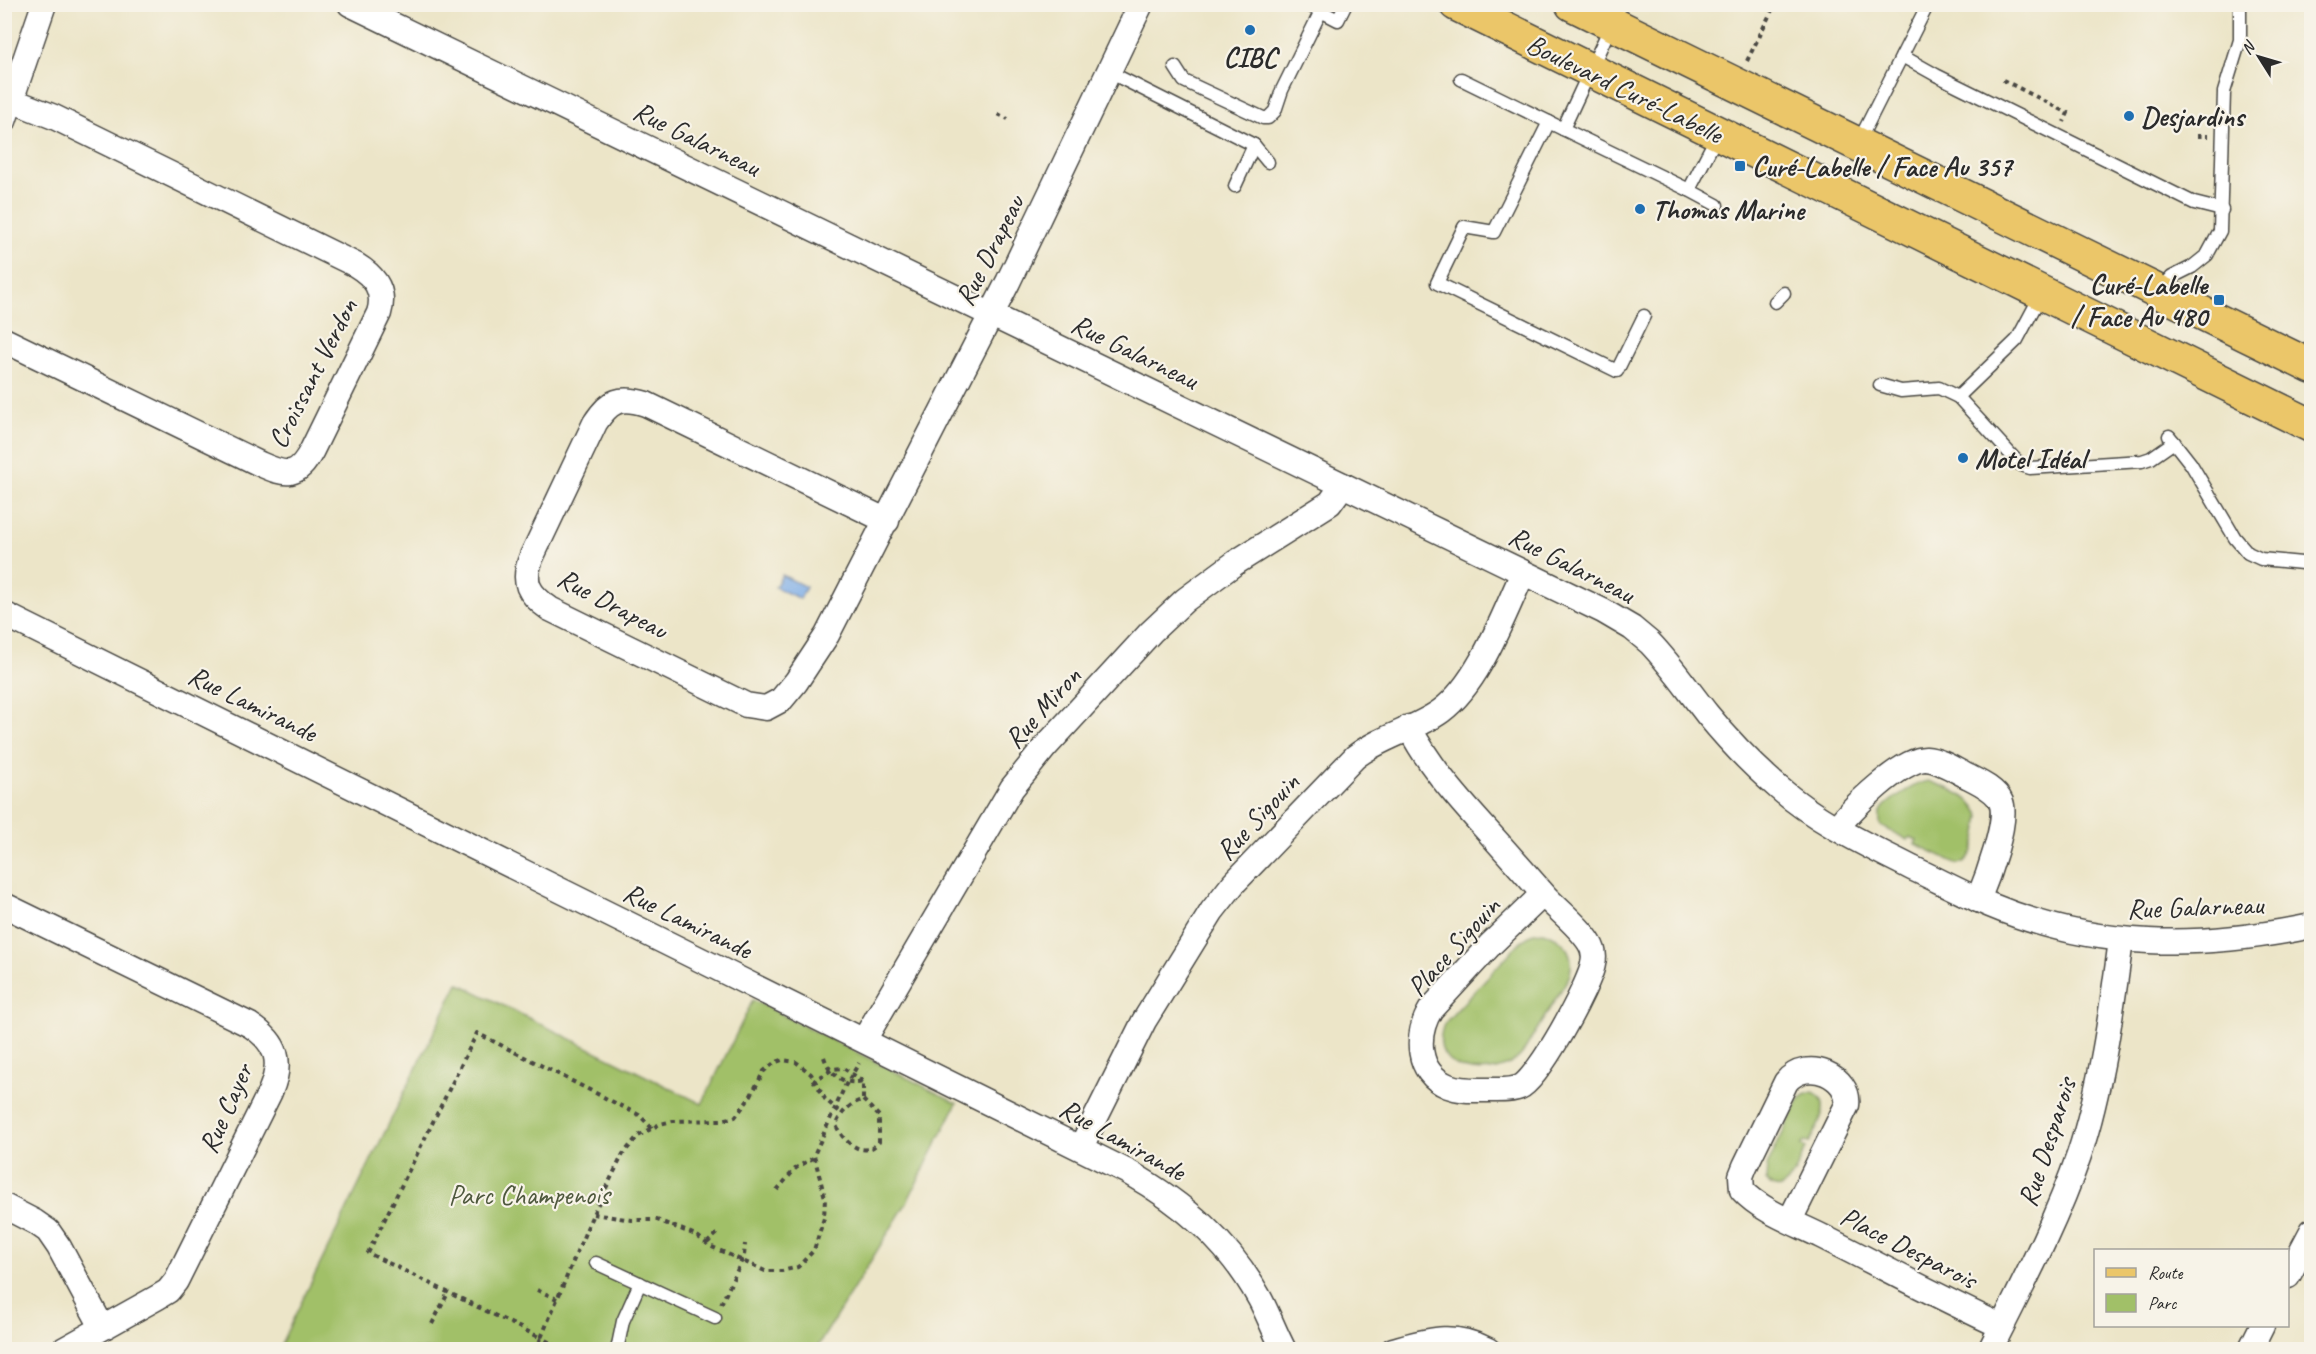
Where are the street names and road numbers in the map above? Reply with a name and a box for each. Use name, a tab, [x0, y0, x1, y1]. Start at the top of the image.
street label: Boulevard Curé-Labelle	[1521, 26, 1730, 152]
street label: Rue Galarneau	[628, 93, 767, 185]
street label: Rue Drapeau	[947, 188, 1033, 311]
street label: Croissant Verdon	[260, 292, 365, 454]
street label: Rue Galarneau	[1066, 306, 1205, 398]
street label: Rue Galarneau	[1503, 518, 1642, 612]
street label: Rue Drapeau	[552, 560, 675, 648]
street label: Rue Lamirande	[183, 657, 325, 750]
street label: Rue Miron	[996, 659, 1089, 756]
street label: Rue Sigouin	[1208, 765, 1307, 868]
street label: Rue Lamirande	[618, 874, 760, 967]
street label: Rue Galarneau	[2126, 887, 2265, 926]
street label: Place Sigouin	[1399, 888, 1508, 1004]
street label: Rue Cayer	[190, 1056, 261, 1158]
street label: Rue Desparois	[2009, 1071, 2084, 1211]
street label: Rue Lamirande	[1054, 1090, 1194, 1189]
street label: Place Desparois	[1835, 1198, 1985, 1298]

